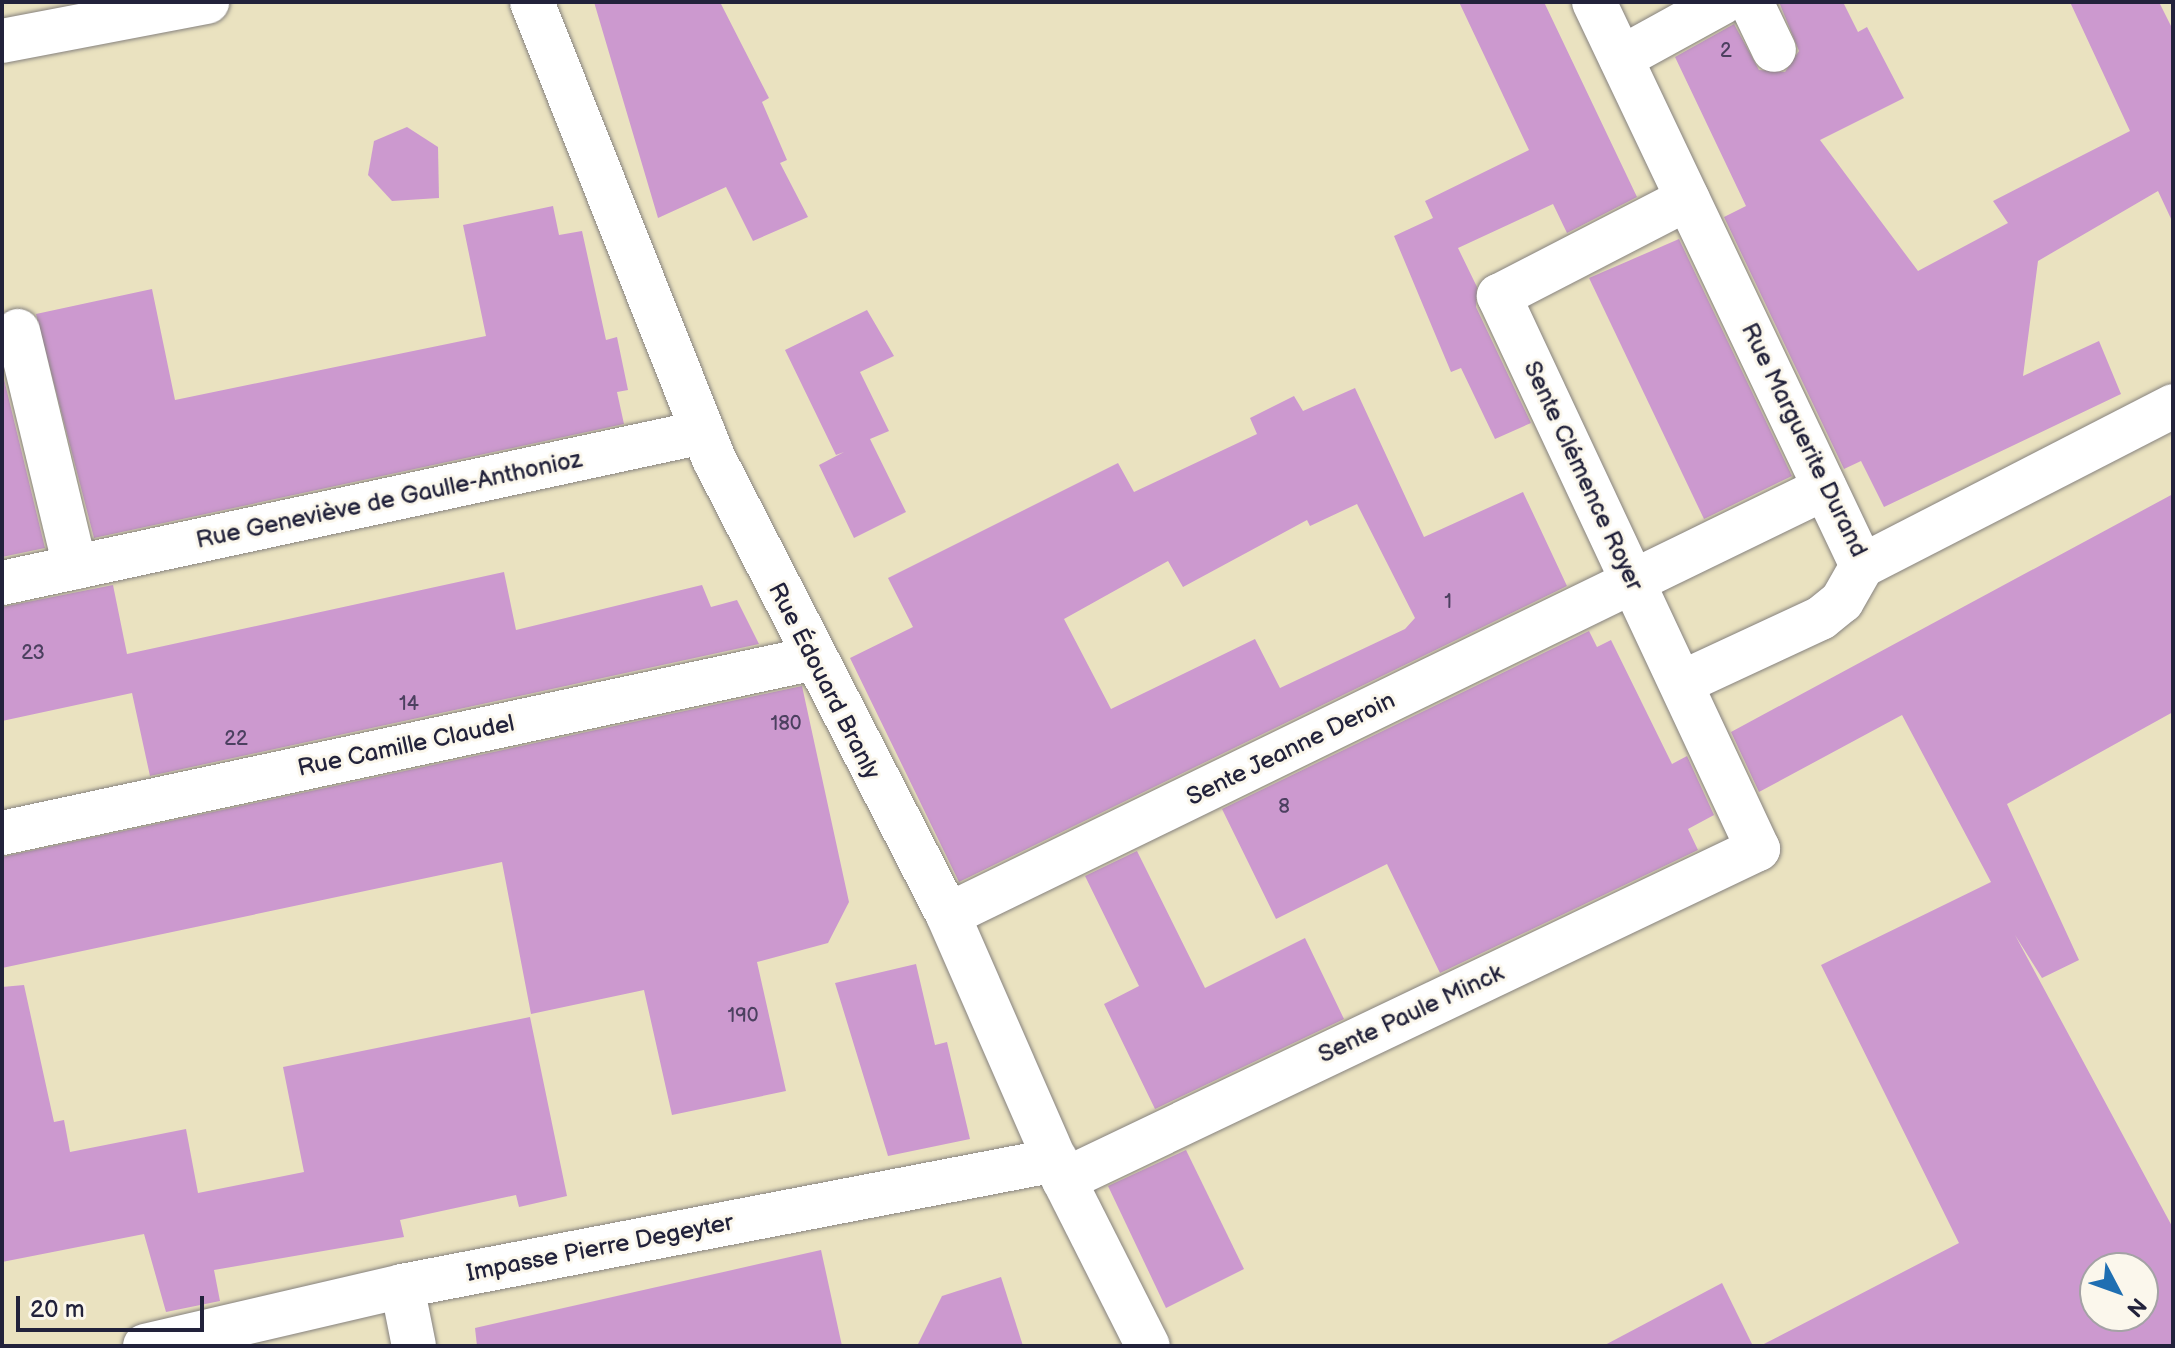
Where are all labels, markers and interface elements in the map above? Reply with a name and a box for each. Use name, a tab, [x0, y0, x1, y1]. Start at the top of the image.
house number: 2	[1720, 39, 1732, 63]
street label: Rue Marguerite Durand	[1735, 318, 1873, 562]
street label: Sente Clémence Royer	[1517, 357, 1649, 595]
street label: Rue Geneviève de Gaulle-Anthonioz	[193, 445, 585, 555]
street label: Rue Édouard Branly	[762, 578, 886, 784]
house number: 1	[1444, 590, 1452, 614]
house number: 23	[21, 641, 45, 665]
street label: Sente Jeanne Deroin	[1181, 686, 1401, 812]
house number: 14	[399, 692, 419, 716]
street label: Rue Camille Claudel	[295, 709, 517, 783]
house number: 180	[770, 712, 802, 736]
house number: 22	[224, 727, 248, 751]
house number: 8	[1278, 795, 1290, 819]
street label: Sente Paule Minck	[1314, 958, 1508, 1070]
house number: 190	[727, 1004, 759, 1028]
street label: Impasse Pierre Degeyter	[464, 1208, 736, 1288]
north arrow	[2079, 1252, 2159, 1332]
scale bar	[20, 1280, 208, 1330]
text: N	[2120, 1292, 2152, 1322]
text: 20 m	[30, 1295, 85, 1324]

